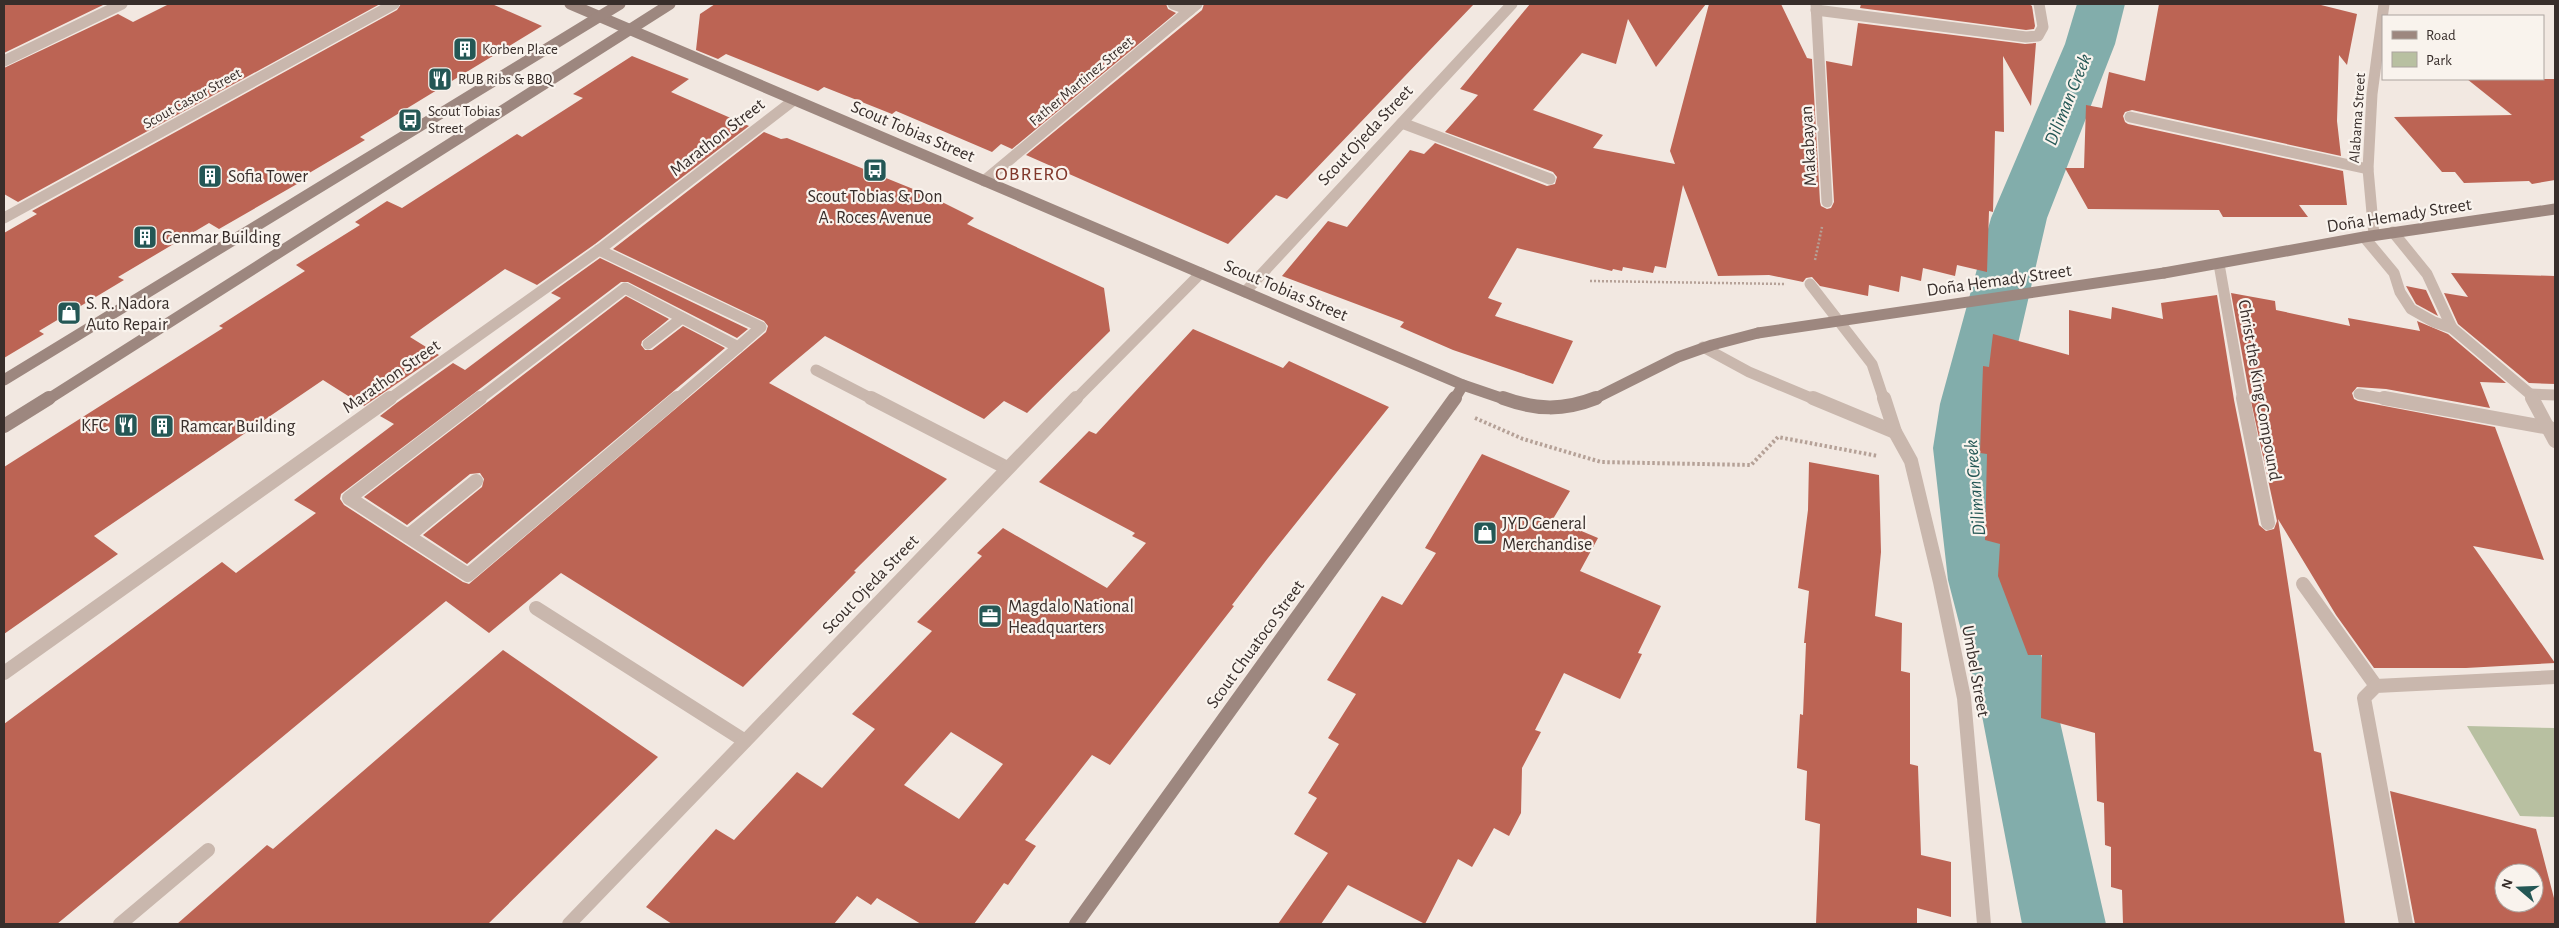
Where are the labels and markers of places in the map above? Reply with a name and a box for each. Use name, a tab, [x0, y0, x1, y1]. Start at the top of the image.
building icon: Korben Place	[452, 36, 478, 62]
place label: Korben Place	[482, 42, 558, 57]
restaurant icon: RUB Ribs & BBQ	[427, 66, 453, 92]
place label: RUB Ribs & BBQ	[458, 72, 554, 87]
place label: Scout Tobias Street	[428, 104, 500, 136]
bus stop icon: Scout Tobias Street	[397, 107, 423, 133]
bus stop icon: Scout Tobias & Don A. Roces Avenue	[862, 157, 888, 183]
building icon: Sofia Tower	[197, 163, 223, 189]
place label: Sofia Tower	[228, 168, 308, 186]
place label: Scout Tobias & Don A. Roces Avenue	[808, 188, 942, 227]
building icon: Genmar Building	[132, 224, 158, 250]
place label: Genmar Building	[162, 229, 281, 247]
place label: S. R. Nadora Auto Repair	[86, 295, 170, 334]
shop icon: S. R. Nadora Auto Repair	[56, 300, 82, 326]
restaurant icon: KFC	[113, 412, 139, 438]
building icon: Ramcar Building	[149, 413, 175, 439]
place label: KFC	[81, 417, 108, 435]
place label: Ramcar Building	[180, 418, 295, 436]
place label: JYD General Merchandise	[1502, 515, 1592, 554]
shop icon: JYD General Merchandise	[1472, 520, 1498, 546]
place label: Magdalo National Headquarters	[1008, 598, 1134, 637]
office icon: Magdalo National Headquarters	[977, 603, 1003, 629]

